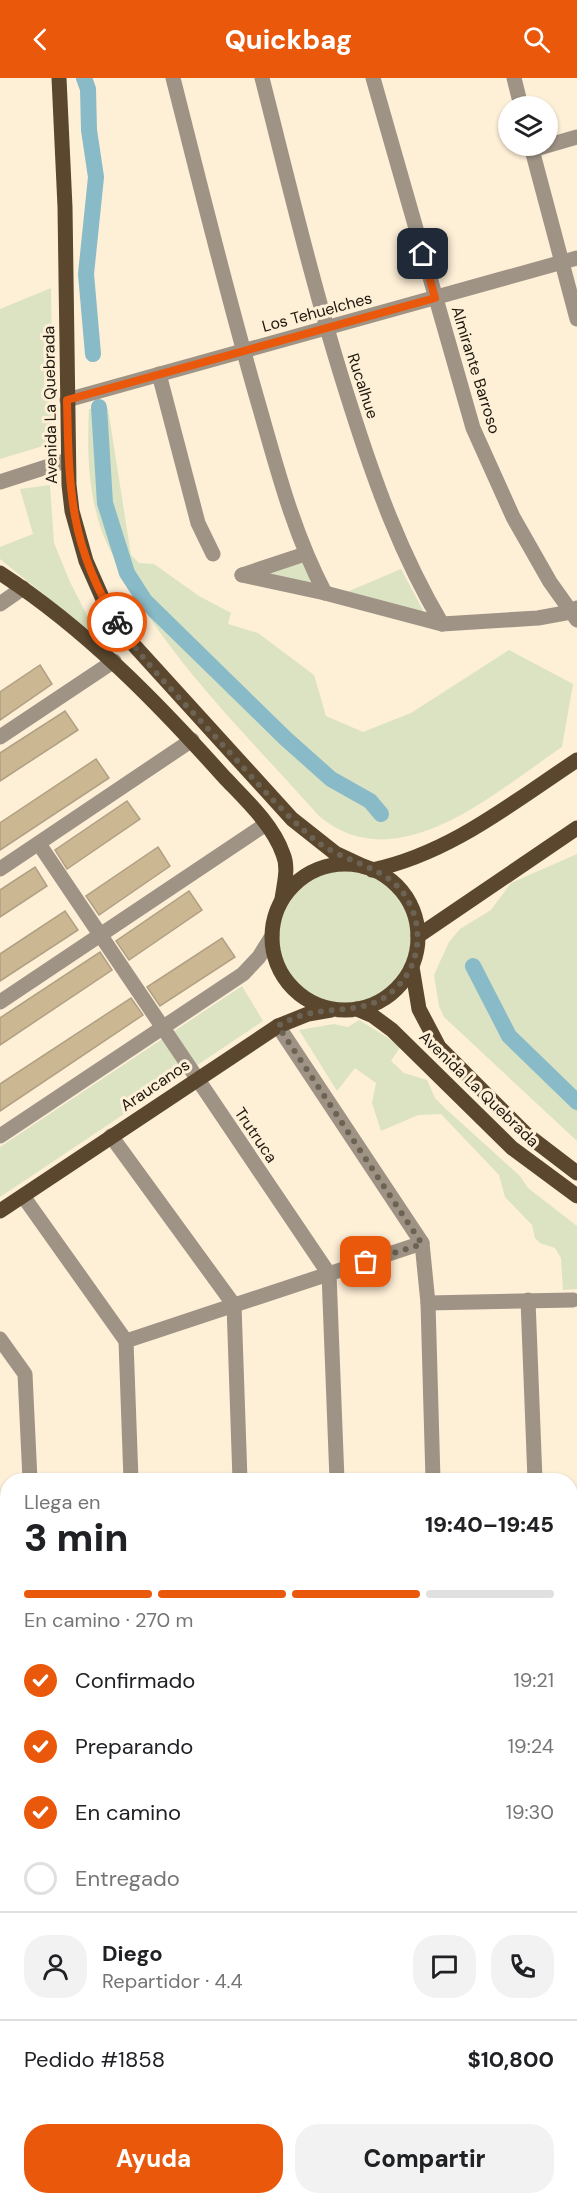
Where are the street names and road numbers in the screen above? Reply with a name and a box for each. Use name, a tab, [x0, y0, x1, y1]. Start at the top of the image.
street label: Los Tehuelches	[260, 287, 374, 337]
street label: Almirante Barroso	[447, 304, 505, 436]
street label: Avenida La Quebrada	[38, 326, 62, 484]
street label: Rucalhue	[343, 351, 383, 421]
street label: Avenida La Quebrada	[415, 1026, 543, 1152]
street label: Araucanos	[116, 1054, 194, 1116]
street label: Trutruca	[230, 1103, 282, 1167]

